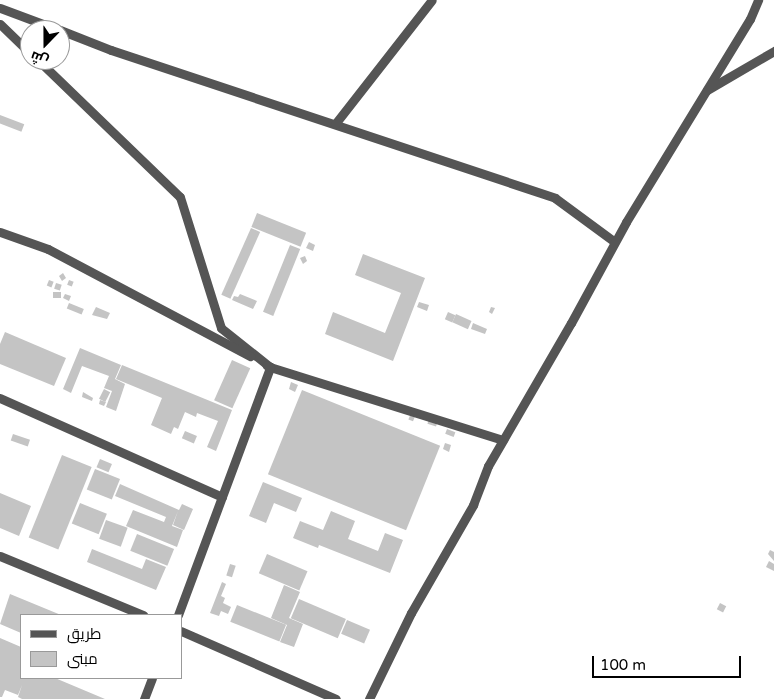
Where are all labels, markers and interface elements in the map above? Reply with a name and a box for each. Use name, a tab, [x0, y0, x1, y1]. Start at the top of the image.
north arrow	[20, 20, 70, 70]
text: ش	[28, 47, 51, 70]
legend	[20, 614, 182, 679]
text: طريق	[67, 625, 101, 643]
scale bar	[594, 646, 743, 678]
text: مبنى	[67, 650, 98, 668]
text: 100 m	[600, 656, 646, 674]

